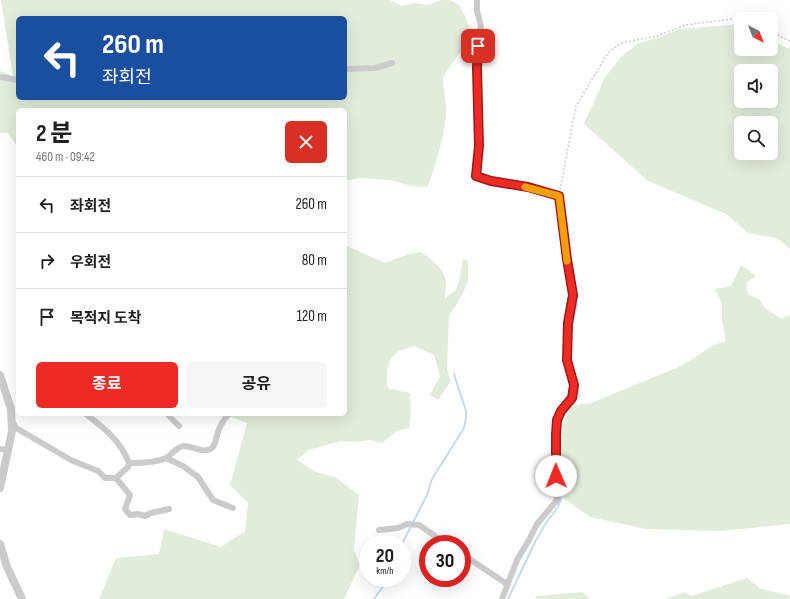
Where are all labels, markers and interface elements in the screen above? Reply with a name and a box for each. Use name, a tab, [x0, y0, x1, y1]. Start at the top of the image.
north arrow	[734, 12, 778, 56]
map controls	[734, 12, 778, 160]
text: 260 m	[102, 28, 164, 61]
pin	[461, 29, 495, 63]
icon: left	[36, 32, 88, 84]
icon: arrive	[467, 35, 489, 57]
button: sound	[734, 64, 778, 108]
text: 좌회전	[102, 67, 152, 88]
button: search	[734, 116, 778, 160]
text: 2 분	[36, 119, 72, 148]
button: close	[285, 121, 327, 163]
text: 460 m · 09:42	[36, 149, 95, 165]
icon: left	[36, 194, 58, 216]
text: 260 m	[296, 195, 327, 214]
text: 좌회전	[70, 197, 111, 216]
icon: right	[36, 250, 58, 272]
text: 80 m	[302, 251, 327, 270]
text: 우회전	[70, 253, 111, 272]
icon: arrive	[36, 306, 58, 328]
text: 120 m	[297, 307, 327, 326]
text: 목적지 도착	[70, 309, 141, 328]
button: 종료	[36, 362, 178, 408]
button: 공유	[186, 362, 327, 408]
position arrow	[535, 455, 577, 497]
speed limit sign: 30	[419, 535, 471, 587]
text: 20	[376, 544, 394, 568]
text: km/h	[376, 565, 394, 577]

